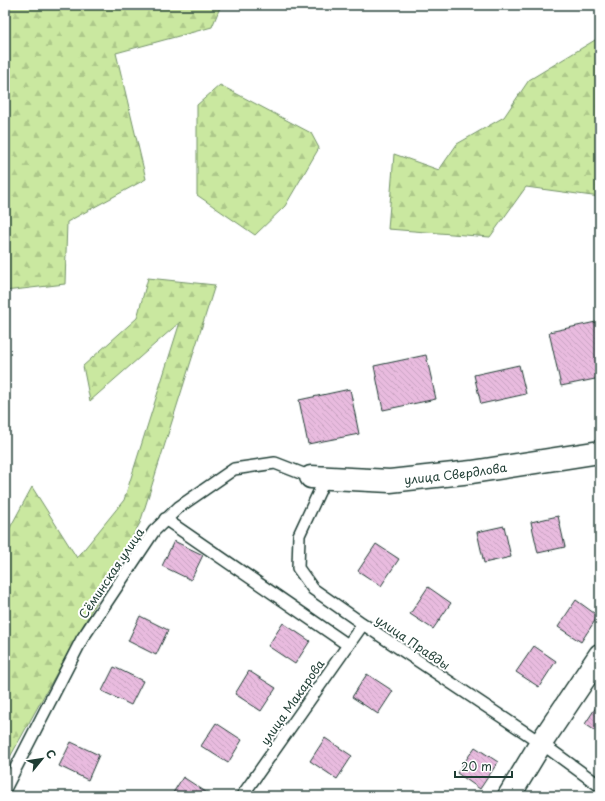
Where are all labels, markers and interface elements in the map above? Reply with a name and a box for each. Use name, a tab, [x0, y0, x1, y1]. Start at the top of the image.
street label: улица Свердлова	[403, 458, 509, 488]
street label: Сёминская улица	[74, 524, 148, 622]
street label: улица Правды	[372, 610, 454, 674]
street label: улица Макарова	[256, 655, 329, 749]
north arrow	[22, 739, 62, 779]
text: С	[42, 746, 61, 762]
scale bar	[455, 753, 512, 779]
text: 20 m	[461, 757, 492, 775]

